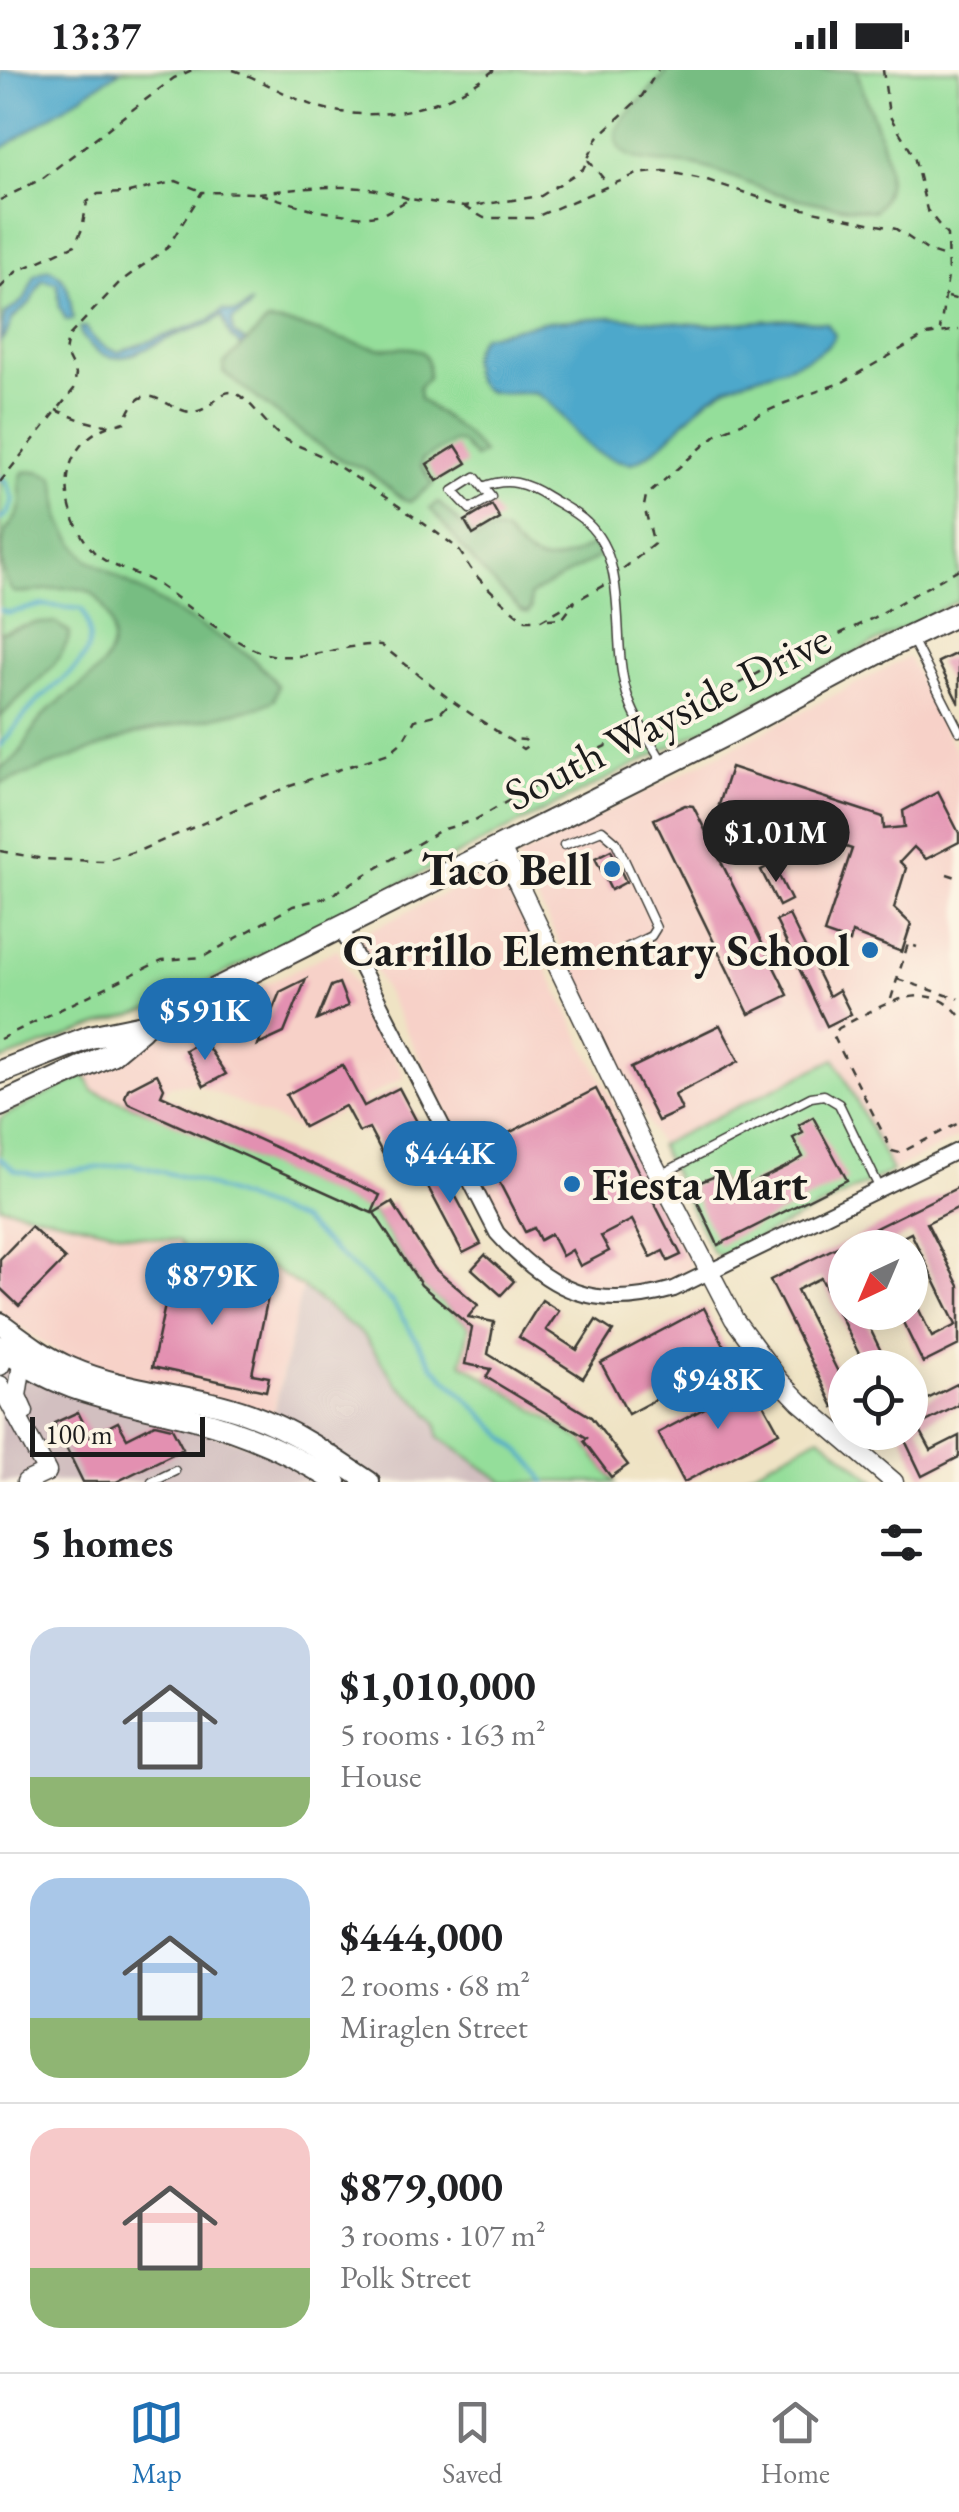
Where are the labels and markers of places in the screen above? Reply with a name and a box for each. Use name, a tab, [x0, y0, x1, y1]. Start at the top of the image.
pin: $1.01M	[695, 800, 857, 885]
place label: Taco Bell	[422, 840, 592, 898]
marker: Taco Bell	[601, 858, 623, 880]
place label: Carrillo Elementary School	[343, 921, 850, 979]
marker: Carrillo Elementary School	[859, 939, 881, 961]
pin: $591K	[135, 978, 275, 1063]
pin: $444K	[380, 1121, 520, 1206]
place label: Fiesta Mart	[592, 1155, 808, 1213]
marker: Fiesta Mart	[561, 1173, 583, 1195]
pin: $879K	[142, 1243, 282, 1328]
pin: $948K	[648, 1347, 788, 1432]

